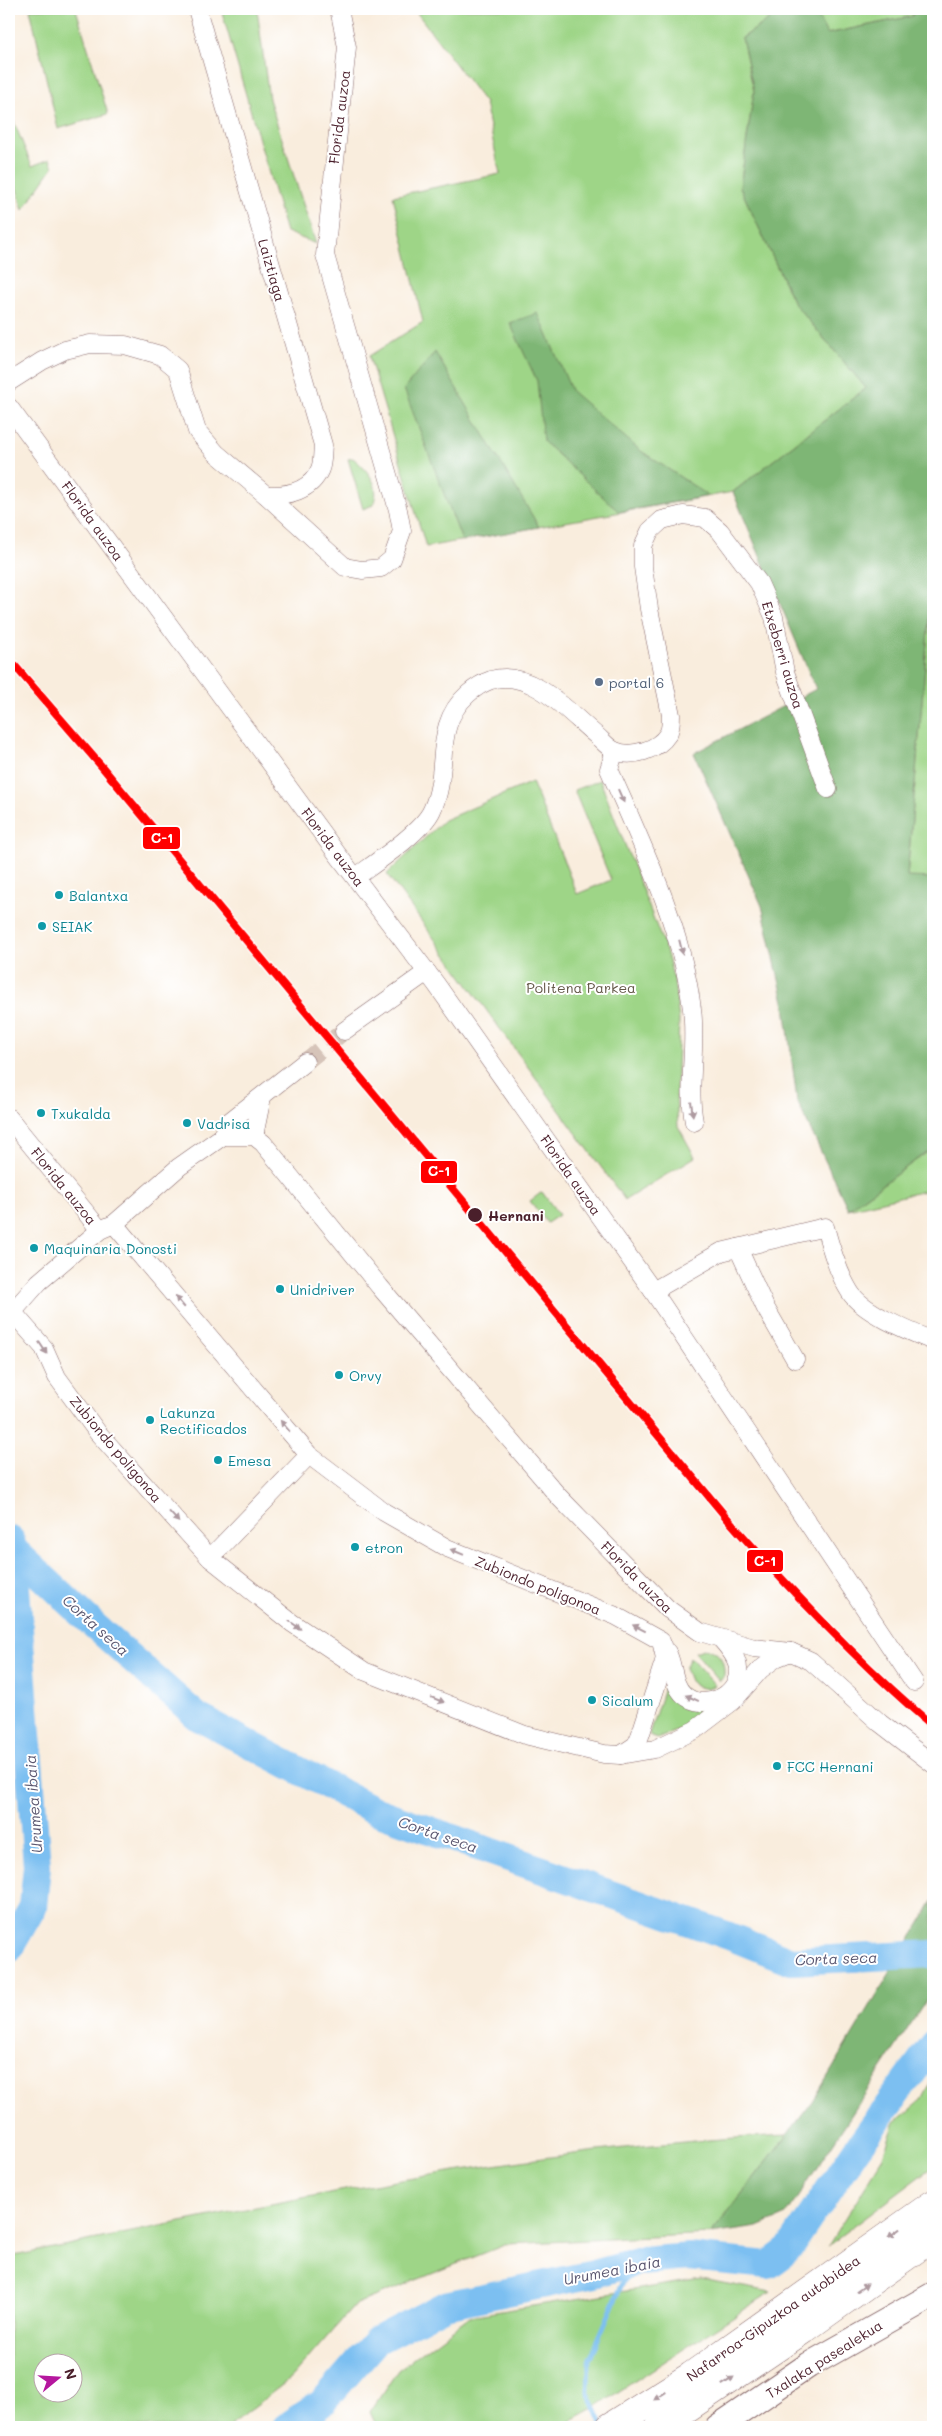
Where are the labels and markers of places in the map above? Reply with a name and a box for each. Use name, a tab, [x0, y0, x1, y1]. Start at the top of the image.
place label: portal 6	[609, 673, 664, 692]
marker: portal 6	[593, 676, 605, 688]
place label: Balantxa	[69, 886, 128, 905]
marker: Balantxa	[53, 889, 65, 901]
place label: SEIAK	[52, 917, 93, 936]
marker: SEIAK	[36, 920, 48, 932]
place label: Txukalda	[51, 1104, 111, 1123]
marker: Txukalda	[35, 1107, 47, 1119]
place label: Vadrisa	[197, 1114, 250, 1133]
marker: Vadrisa	[181, 1117, 193, 1129]
marker: Hernani	[466, 1206, 484, 1224]
place label: Hernani	[488, 1206, 544, 1225]
place label: Maquinaria Donosti	[44, 1239, 177, 1258]
marker: Maquinaria Donosti	[28, 1242, 40, 1254]
place label: Unidriver	[290, 1280, 355, 1299]
marker: Unidriver	[274, 1283, 286, 1295]
place label: Orvy	[349, 1366, 382, 1385]
marker: Orvy	[333, 1369, 345, 1381]
place label: Lakunza Rectificados	[160, 1403, 247, 1438]
marker: Lakunza Rectificados	[144, 1414, 156, 1426]
place label: Emesa	[228, 1451, 271, 1470]
marker: Emesa	[212, 1454, 224, 1466]
place label: etron	[365, 1538, 403, 1557]
marker: etron	[349, 1541, 361, 1553]
place label: Sicalum	[602, 1691, 653, 1710]
marker: Sicalum	[586, 1694, 598, 1706]
place label: FCC Hernani	[787, 1757, 874, 1776]
marker: FCC Hernani	[771, 1760, 783, 1772]

